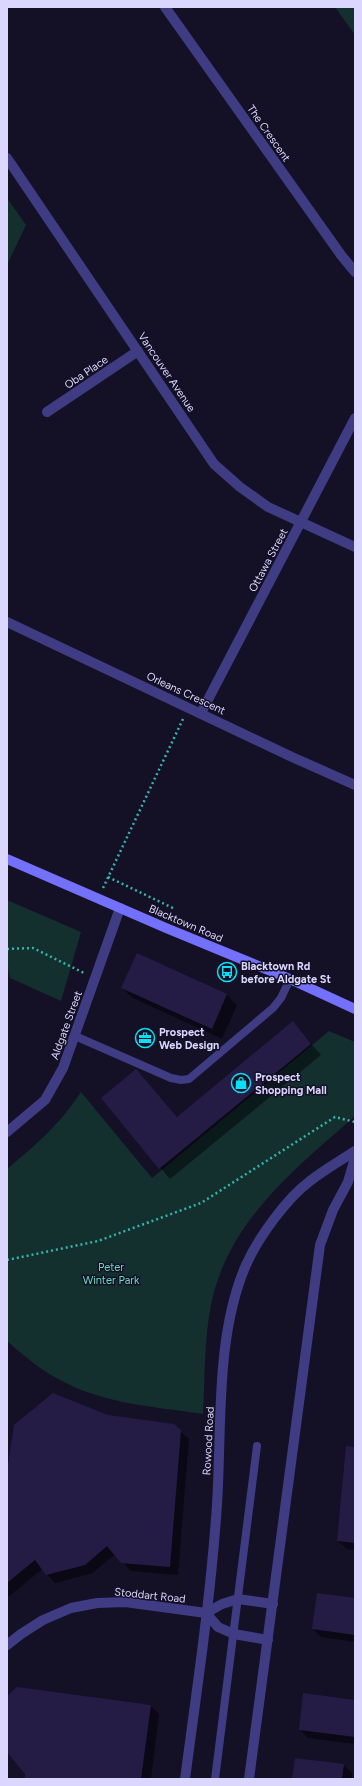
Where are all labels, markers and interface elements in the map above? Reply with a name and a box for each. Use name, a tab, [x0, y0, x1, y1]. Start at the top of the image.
street label: The Crescent	[244, 103, 293, 164]
street label: Vancouver Avenue	[135, 330, 198, 414]
street label: Oba Place	[62, 353, 111, 392]
street label: Ottawa Street	[246, 526, 291, 594]
street label: Orleans Crescent	[144, 670, 227, 717]
street label: Blacktown Road	[147, 902, 225, 945]
place label: Blacktown Rd before Aldgate St	[241, 960, 331, 986]
bus stop icon: Blacktown Rd before Aldgate St	[216, 961, 238, 983]
street label: Aldgate Street	[48, 989, 85, 1061]
place label: Prospect Web Design	[159, 1026, 219, 1052]
office icon: Prospect Web Design	[134, 1027, 156, 1049]
place label: Prospect Shopping Mall	[255, 1071, 327, 1097]
shop icon: Prospect Shopping Mall	[230, 1072, 252, 1094]
park label: Peter Winter Park	[83, 1261, 140, 1287]
street label: Rowood Road	[200, 1406, 217, 1476]
street label: Stoddart Road	[114, 1585, 186, 1606]

